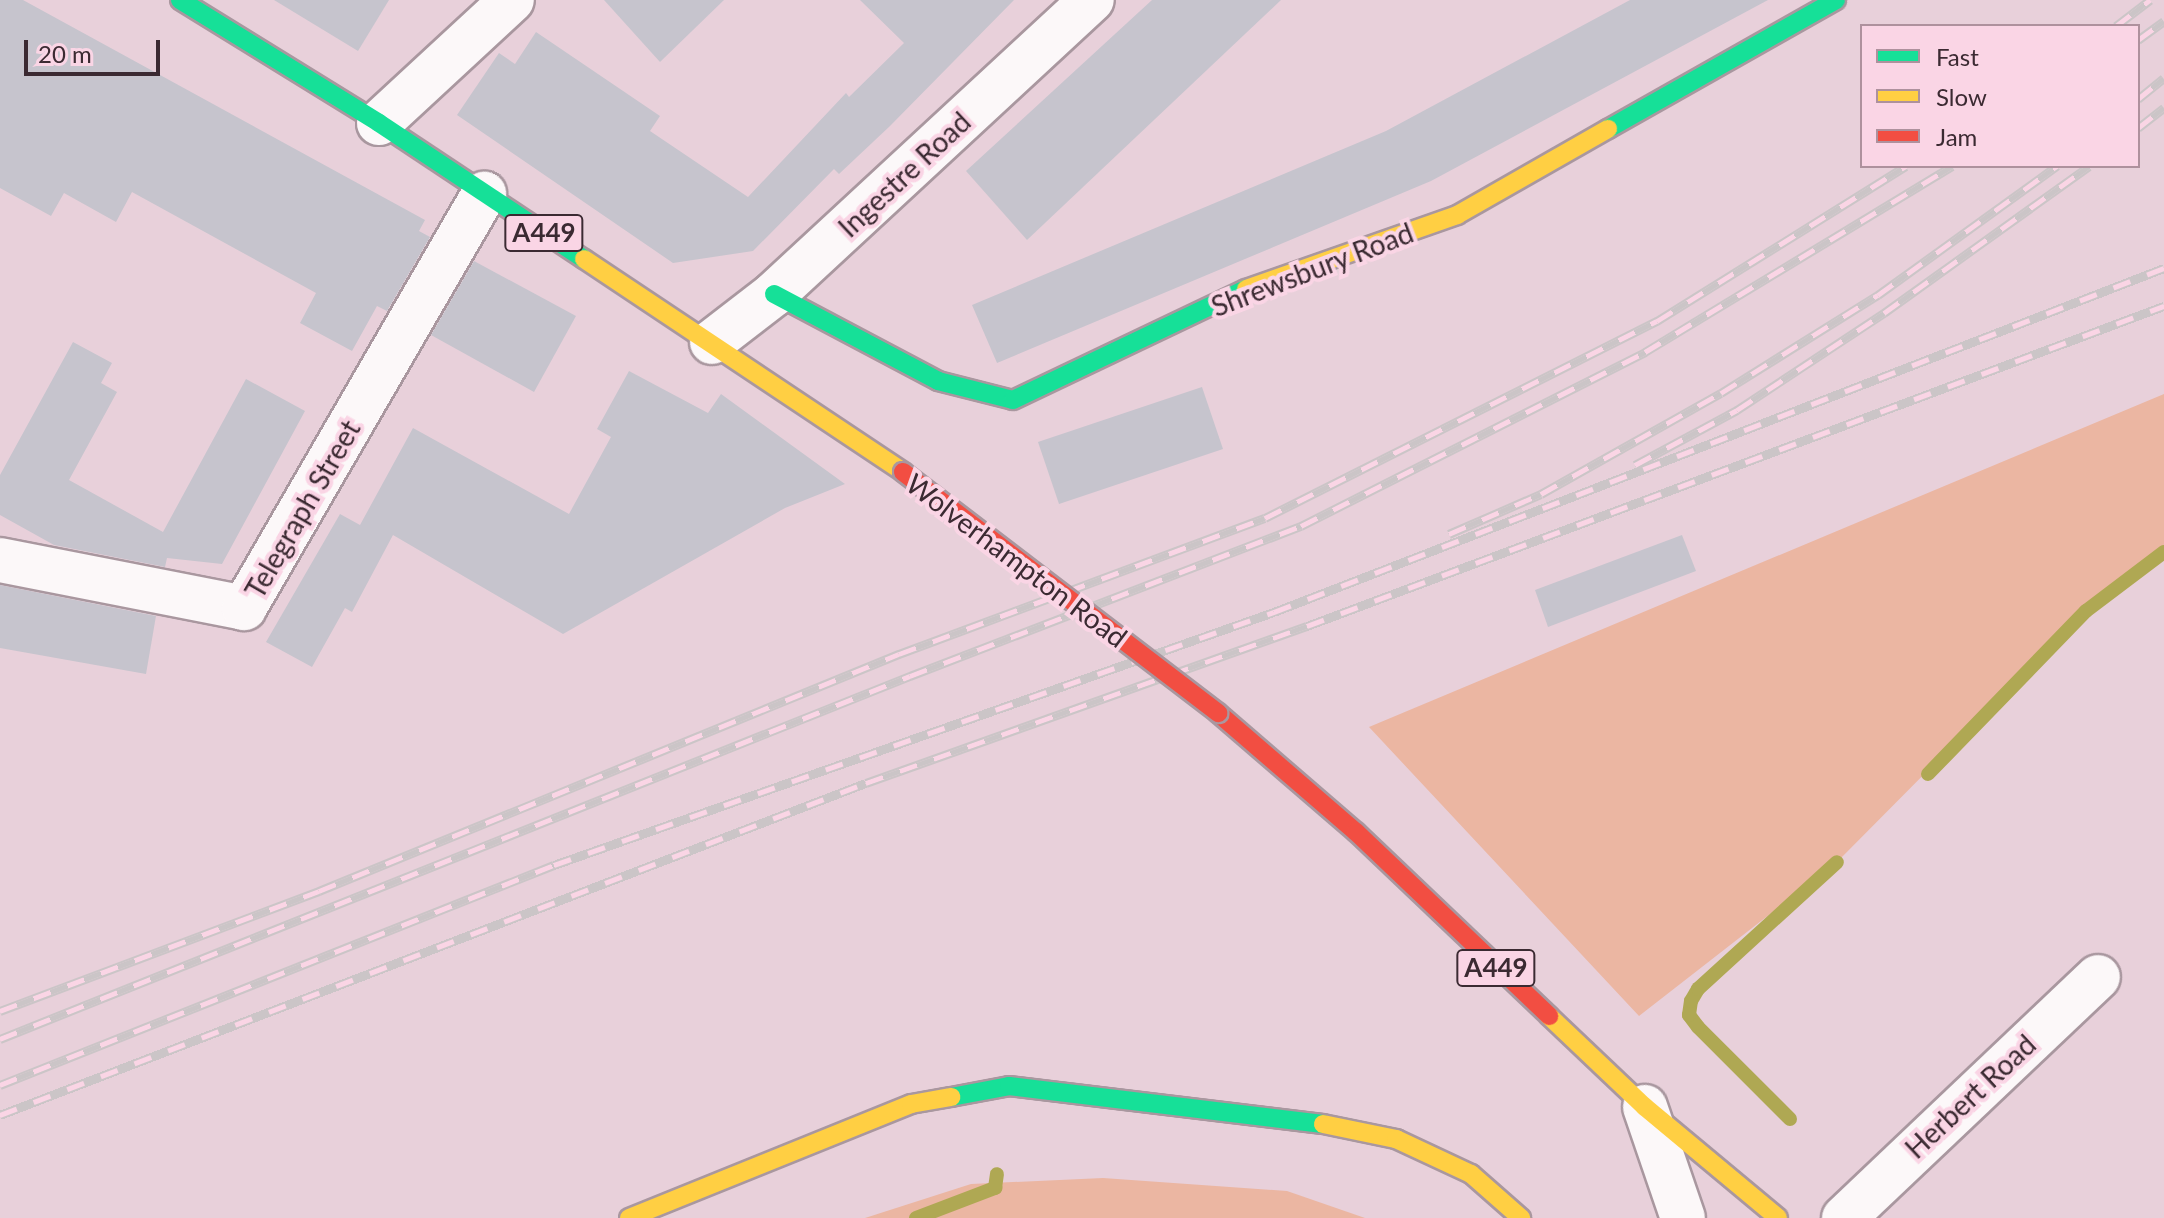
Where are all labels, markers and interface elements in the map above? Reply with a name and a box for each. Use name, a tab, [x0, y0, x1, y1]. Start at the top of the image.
scale bar	[28, 24, 164, 74]
legend	[1860, 24, 2140, 168]
text: 20 m	[38, 39, 92, 68]
text: Fast	[1936, 42, 1979, 71]
text: Slow	[1936, 82, 1987, 111]
street label: Ingestre Road	[831, 104, 977, 244]
text: Jam	[1936, 122, 1977, 151]
road number: A449	[504, 211, 584, 255]
street label: Shrewsbury Road	[1206, 215, 1418, 323]
street label: Telegraph Street	[237, 414, 367, 604]
street label: Wolverhampton Road	[900, 466, 1134, 654]
road number: A449	[1456, 946, 1536, 990]
street label: Herbert Road	[1898, 1027, 2042, 1165]

